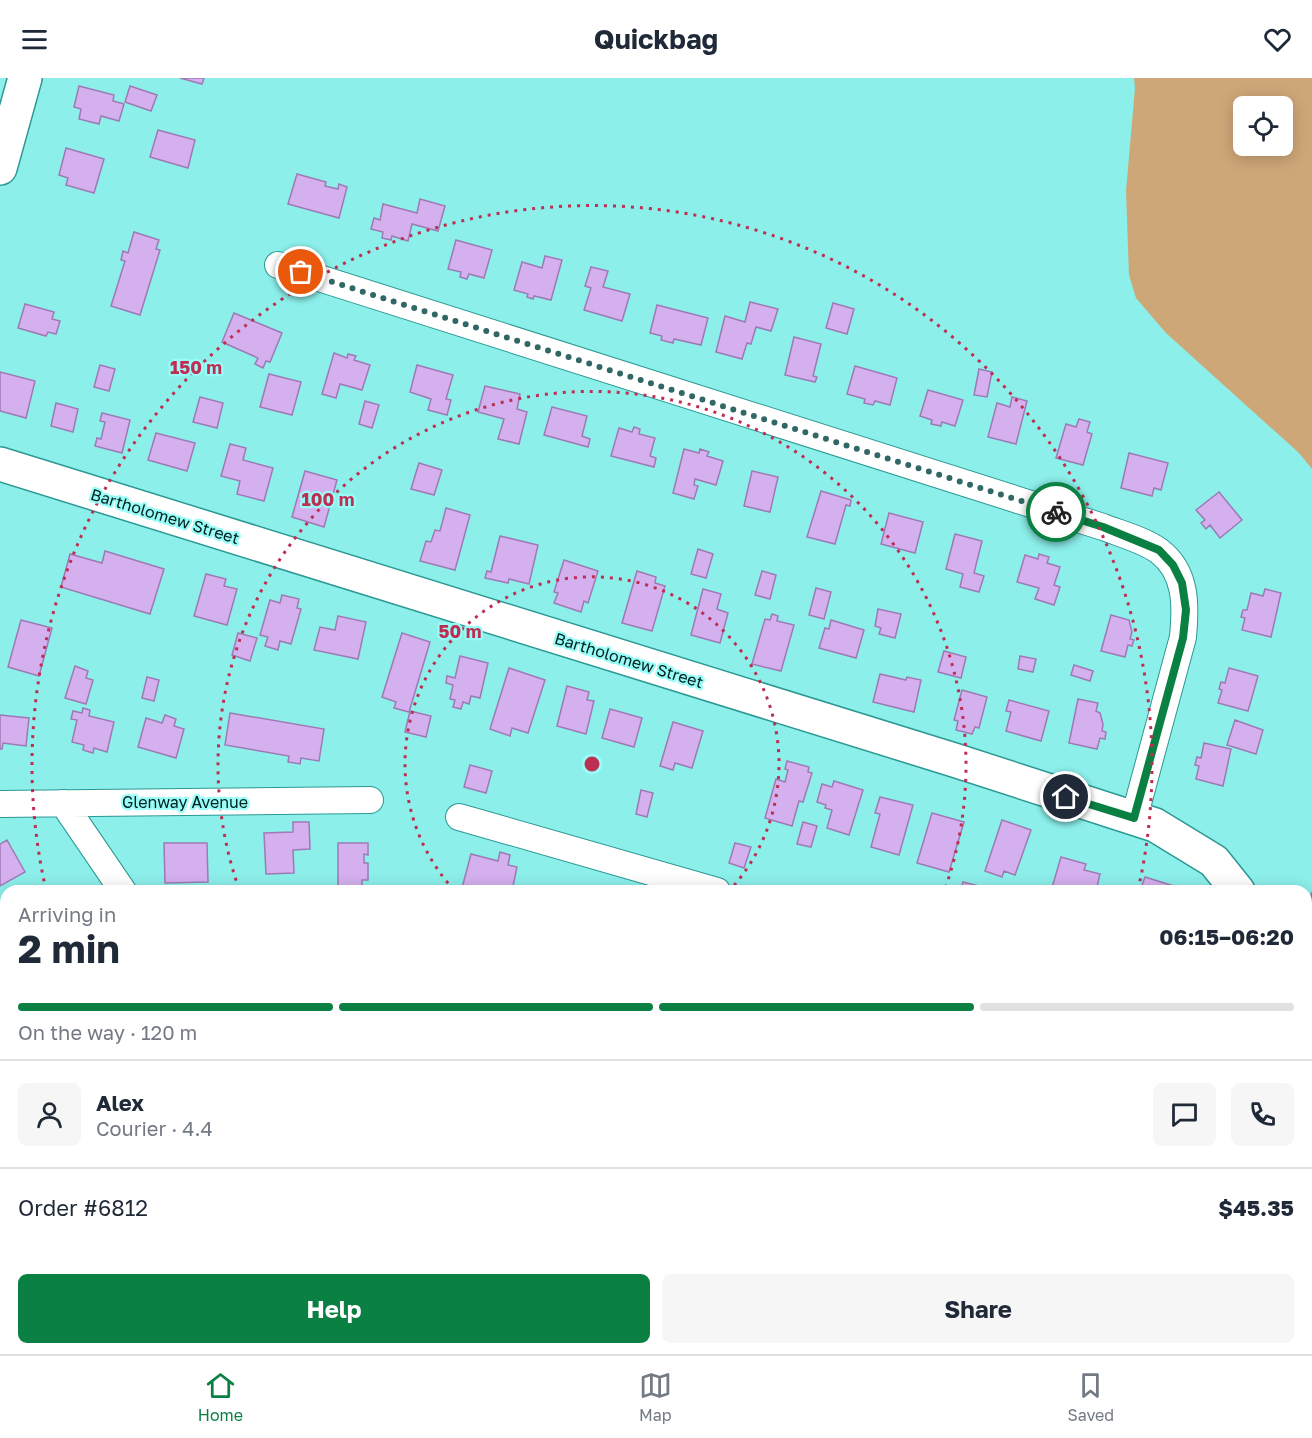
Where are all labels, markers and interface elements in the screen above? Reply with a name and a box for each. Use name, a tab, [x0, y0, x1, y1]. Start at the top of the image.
icon: menu	[18, 23, 51, 56]
text: Quickbag	[594, 23, 718, 55]
icon: heart	[1261, 23, 1294, 56]
map controls	[1233, 96, 1293, 156]
button: locate	[1233, 96, 1293, 156]
pin	[275, 246, 326, 297]
icon: bag	[284, 255, 317, 288]
text: 150 m	[170, 356, 222, 378]
courier	[1026, 482, 1086, 542]
street label: Bartholomew Street	[88, 484, 242, 548]
text: 100 m	[302, 488, 354, 510]
icon: bike	[1040, 496, 1073, 529]
text: 50 m	[439, 620, 481, 642]
street label: Bartholomew Street	[552, 628, 706, 692]
centre of rings	[582, 754, 602, 774]
pin	[1040, 771, 1091, 822]
icon: home	[1049, 780, 1082, 813]
street label: Glenway Avenue	[122, 792, 248, 812]
text: Arriving in	[18, 902, 116, 926]
text: 06:15–06:20	[1159, 923, 1294, 950]
text: 2 min	[18, 925, 120, 972]
text: On the way · 120 m	[18, 1020, 197, 1044]
button: person	[18, 1083, 81, 1146]
button: chat	[1153, 1083, 1216, 1146]
button: phone	[1231, 1083, 1294, 1146]
text: Alex	[96, 1089, 144, 1116]
text: Courier · 4.4	[96, 1116, 213, 1140]
text: Order #6812	[18, 1194, 148, 1221]
text: $45.35	[1218, 1194, 1294, 1221]
button: Help	[18, 1274, 650, 1343]
button: Share	[662, 1274, 1294, 1343]
tab: Home	[198, 1369, 243, 1425]
tab: Map	[639, 1369, 672, 1425]
tab: Saved	[1067, 1369, 1114, 1425]

